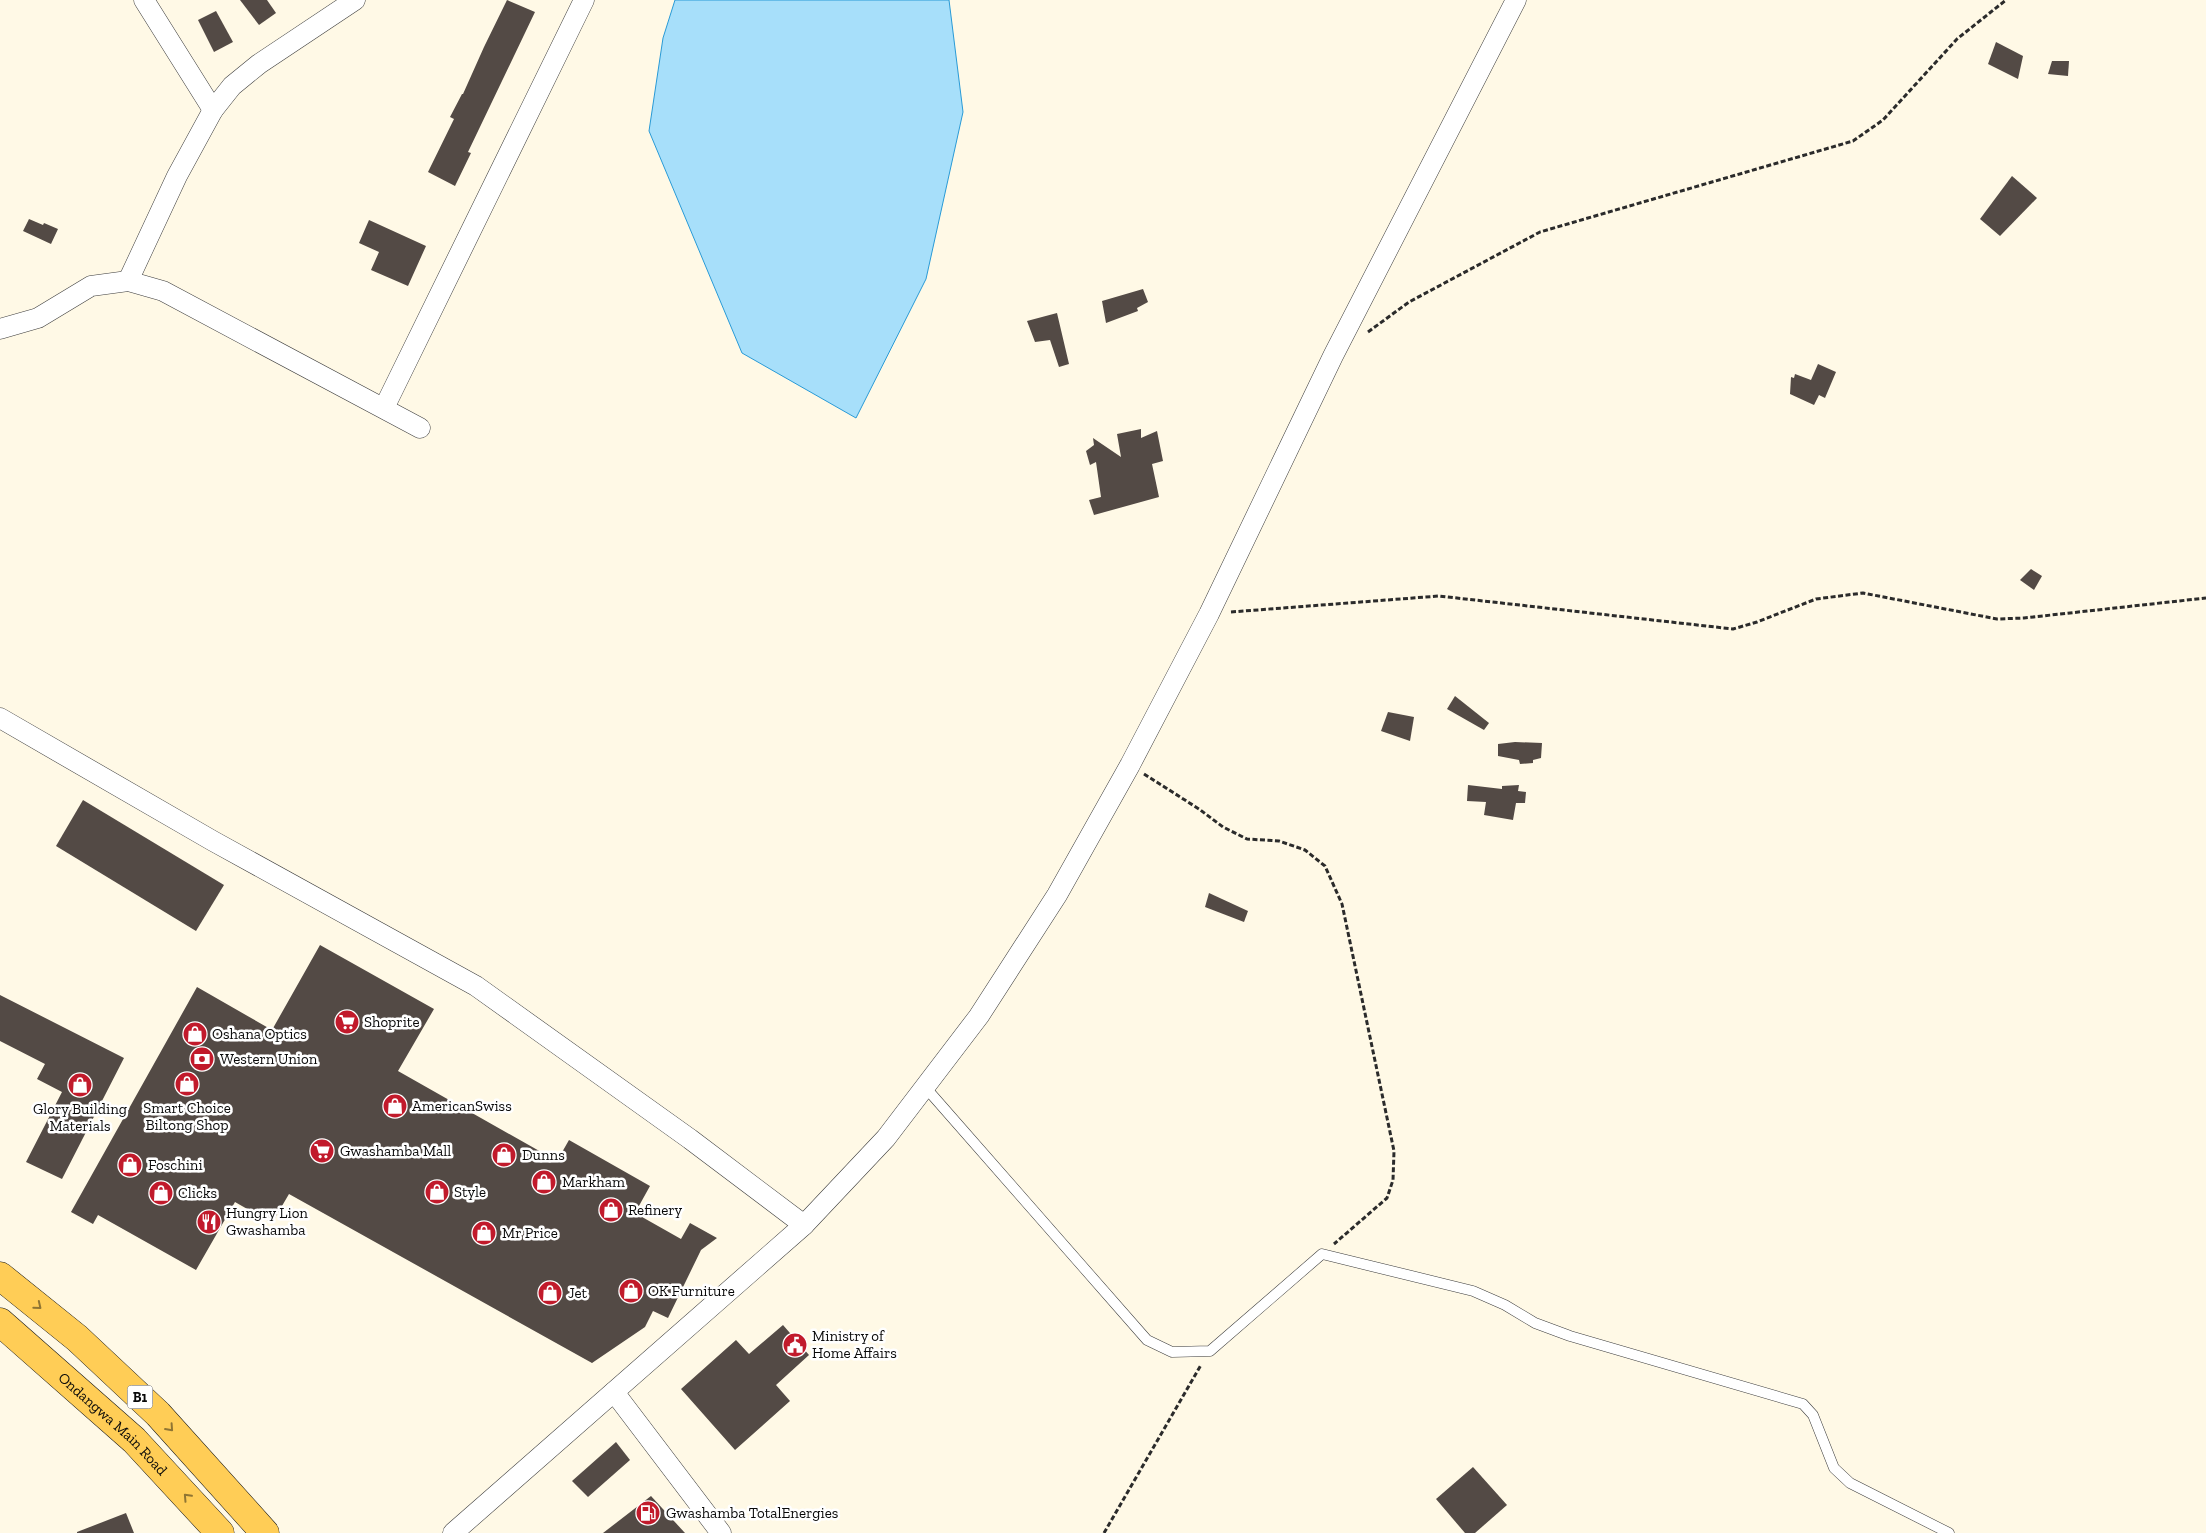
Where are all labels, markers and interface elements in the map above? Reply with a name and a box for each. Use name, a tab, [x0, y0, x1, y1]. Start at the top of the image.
supermarket icon: Shoprite	[334, 1009, 360, 1035]
place label: Shoprite	[364, 1013, 419, 1031]
shop icon: Oshana Optics	[182, 1021, 208, 1047]
place label: Oshana Optics	[212, 1025, 307, 1043]
bank icon: Western Union	[189, 1046, 215, 1072]
place label: Western Union	[220, 1050, 318, 1068]
shop icon: Smart Choice Biltong Shop	[174, 1071, 200, 1097]
shop icon: Glory Building Materials	[67, 1072, 93, 1098]
shop icon: AmericanSwiss	[382, 1093, 408, 1119]
place label: AmericanSwiss	[412, 1097, 512, 1115]
place label: Smart Choice Biltong Shop	[143, 1099, 231, 1134]
place label: Glory Building Materials	[33, 1100, 127, 1135]
supermarket icon: Gwashamba Mall	[309, 1138, 335, 1164]
place label: Gwashamba Mall	[340, 1142, 451, 1160]
shop icon: Dunns	[491, 1142, 517, 1168]
place label: Dunns	[522, 1146, 565, 1164]
shop icon: Foschini	[117, 1152, 143, 1178]
place label: Foschini	[148, 1156, 203, 1174]
shop icon: Markham	[531, 1169, 557, 1195]
place label: Markham	[562, 1173, 625, 1191]
shop icon: Style	[424, 1179, 450, 1205]
shop icon: Clicks	[148, 1180, 174, 1206]
place label: Style	[454, 1183, 486, 1201]
place label: Clicks	[178, 1184, 217, 1202]
shop icon: Refinery	[598, 1197, 624, 1223]
place label: Refinery	[628, 1201, 683, 1219]
place label: Hungry Lion Gwashamba	[226, 1204, 308, 1239]
restaurant icon: Hungry Lion Gwashamba	[196, 1209, 222, 1235]
shop icon: Mr Price	[471, 1220, 497, 1246]
place label: Mr Price	[502, 1224, 558, 1242]
shop icon: OK Furniture	[618, 1278, 644, 1304]
shop icon: Jet	[537, 1280, 563, 1306]
place label: OK Furniture	[648, 1282, 735, 1300]
place label: Jet	[568, 1284, 588, 1302]
one-way arrow	[32, 1300, 41, 1308]
place label: Ministry of Home Affairs	[812, 1327, 897, 1362]
public building icon: Ministry of Home Affairs	[782, 1332, 808, 1358]
street label: Ondangwa Main Road	[55, 1368, 172, 1480]
road number: B1	[128, 1385, 152, 1408]
one-way arrow	[164, 1422, 173, 1431]
one-way arrow	[184, 1493, 193, 1502]
fuel station icon: Gwashamba TotalEnergies	[635, 1500, 661, 1526]
place label: Gwashamba TotalEnergies	[666, 1504, 838, 1522]

